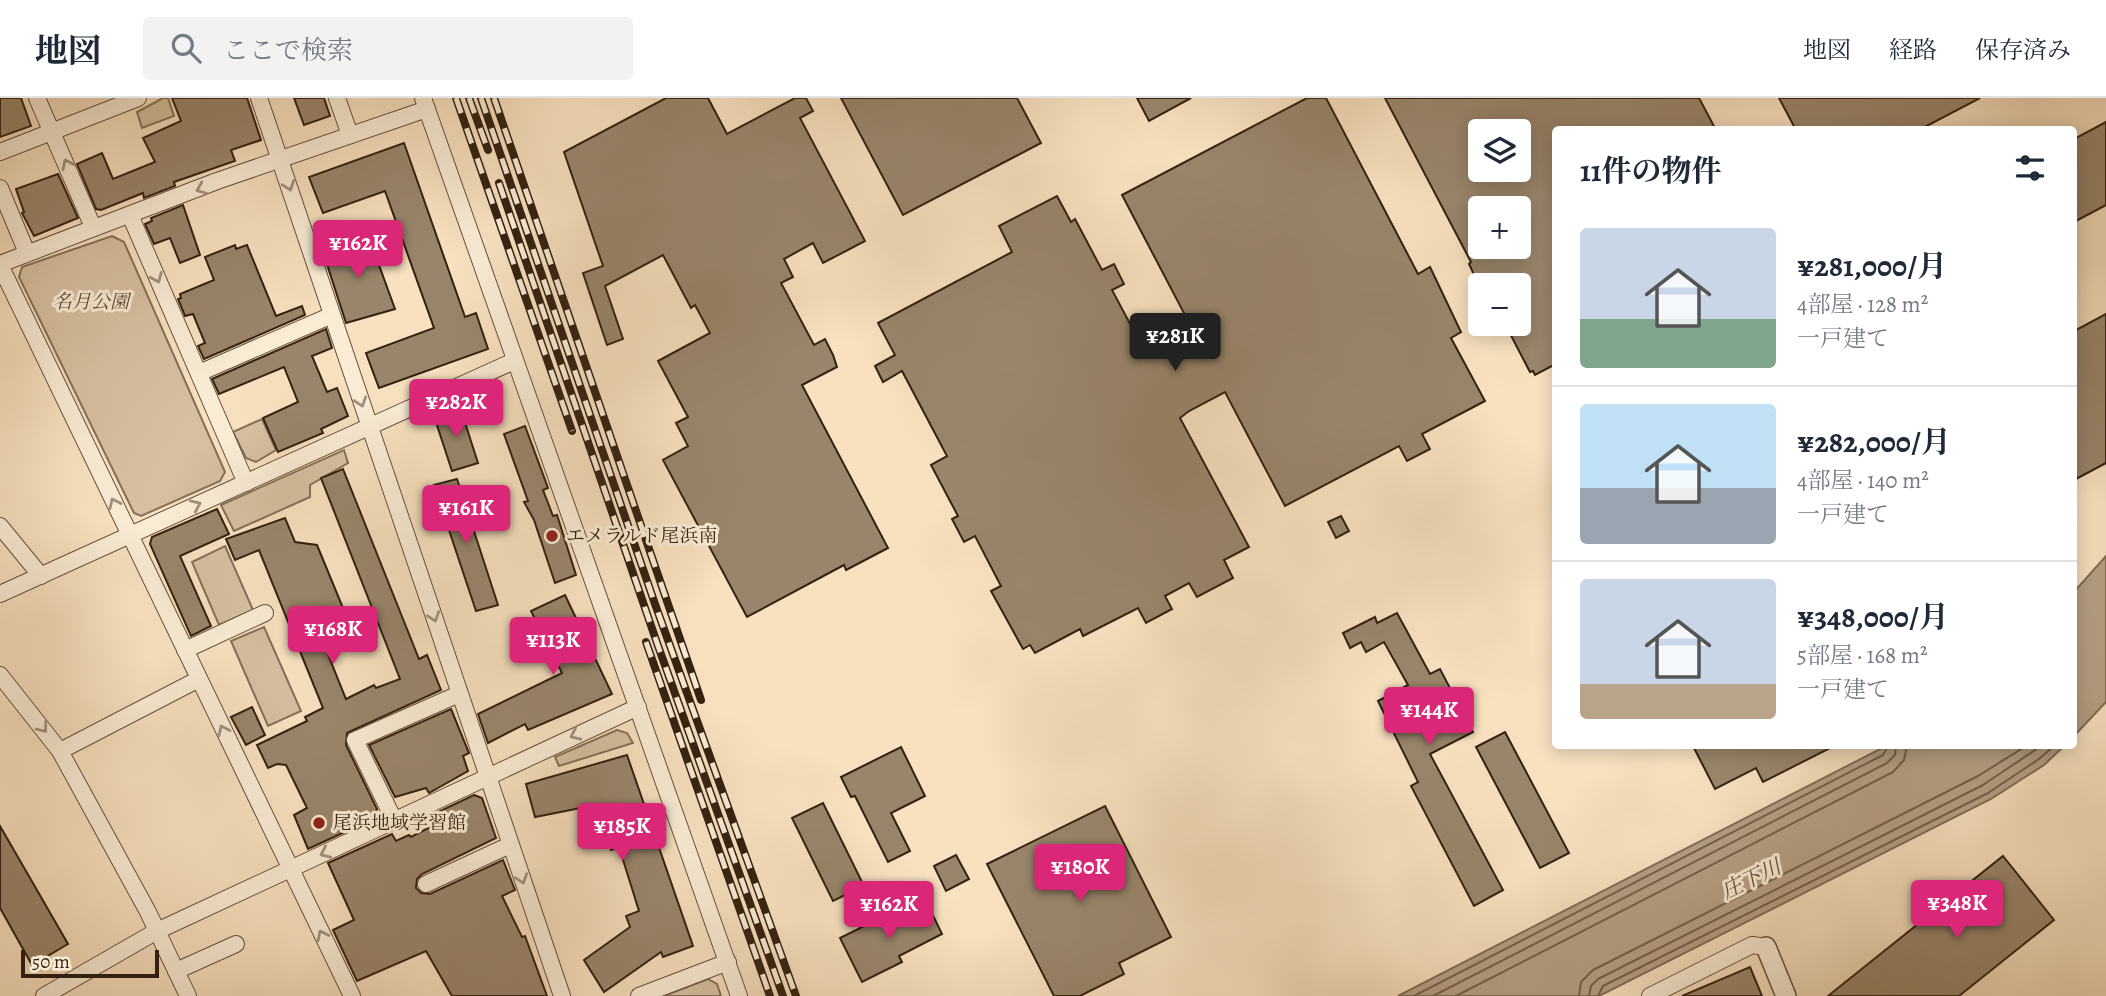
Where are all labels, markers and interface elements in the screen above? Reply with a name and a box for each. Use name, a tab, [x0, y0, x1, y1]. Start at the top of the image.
search box	[143, 17, 633, 80]
text: 地図	[35, 28, 101, 73]
icon: search	[167, 29, 205, 67]
text: ここで検索	[223, 33, 353, 68]
text: 地図	[1803, 34, 1851, 66]
text: 経路	[1889, 34, 1937, 66]
text: 保存済み	[1975, 34, 2071, 66]
map controls	[1468, 119, 1531, 336]
button: layers	[1468, 119, 1531, 182]
icon: filters	[2011, 149, 2049, 187]
text: 11件の物件	[1580, 151, 1721, 191]
one-way arrow	[62, 159, 76, 171]
one-way arrow	[281, 179, 295, 192]
one-way arrow	[196, 180, 208, 194]
button: +	[1468, 196, 1531, 259]
pin: ¥162K	[309, 220, 407, 280]
text: ¥162K	[329, 227, 387, 258]
text: ¥281,000/月	[1797, 246, 1947, 286]
icon: home	[1636, 256, 1720, 340]
one-way arrow	[149, 271, 163, 283]
button: −	[1468, 273, 1531, 336]
park label: 名月公園	[53, 289, 132, 315]
text: 4部屋 · 128 m²	[1797, 289, 1928, 320]
pin: ¥281K	[1126, 314, 1224, 373]
text: ¥281K	[1146, 320, 1204, 351]
text: 一戸建て	[1797, 323, 1889, 354]
pin: ¥282K	[407, 380, 505, 439]
text: ¥282K	[425, 386, 487, 417]
one-way arrow	[353, 395, 367, 407]
text: ¥282,000/月	[1797, 422, 1951, 462]
icon: home	[1636, 432, 1720, 516]
text: 4部屋 · 140 m²	[1797, 465, 1929, 496]
pin: ¥161K	[417, 486, 515, 545]
text: ¥161K	[438, 492, 494, 523]
one-way arrow	[108, 497, 122, 510]
one-way arrow	[189, 499, 201, 513]
text: 一戸建て	[1797, 499, 1889, 530]
place label: エメラルド尾浜南	[566, 523, 717, 549]
marker: エメラルド尾浜南	[544, 528, 560, 544]
text: ¥348,000/月	[1797, 597, 1949, 637]
pin: ¥168K	[284, 606, 382, 666]
icon: home	[1636, 607, 1720, 691]
one-way arrow	[425, 611, 440, 623]
text: ¥168K	[304, 613, 362, 644]
pin: ¥113K	[504, 618, 602, 677]
text: ¥113K	[526, 624, 580, 655]
text: 5部屋 · 168 m²	[1797, 640, 1927, 671]
text: 一戸建て	[1797, 674, 1889, 705]
pin: ¥144K	[1380, 688, 1478, 747]
text: ¥144K	[1400, 694, 1458, 725]
one-way arrow	[34, 721, 47, 733]
one-way arrow	[218, 725, 232, 737]
one-way arrow	[570, 727, 582, 741]
pin: ¥185K	[573, 804, 671, 863]
place label: 尾浜地域学習館	[333, 810, 466, 836]
text: ¥185K	[593, 810, 651, 841]
marker: 尾浜地域学習館	[311, 815, 327, 831]
one-way arrow	[320, 844, 332, 858]
pin: ¥180K	[1031, 844, 1129, 904]
text: ¥180K	[1050, 851, 1110, 882]
water label: 庄下川	[1717, 852, 1787, 905]
one-way arrow	[514, 873, 528, 885]
pin: ¥348K	[1908, 880, 2006, 940]
pin: ¥162K	[840, 882, 938, 941]
text: ¥348K	[1927, 887, 1987, 918]
text: ¥162K	[860, 888, 918, 919]
one-way arrow	[317, 929, 331, 942]
scale bar	[21, 947, 159, 979]
text: 50 m	[32, 949, 70, 975]

